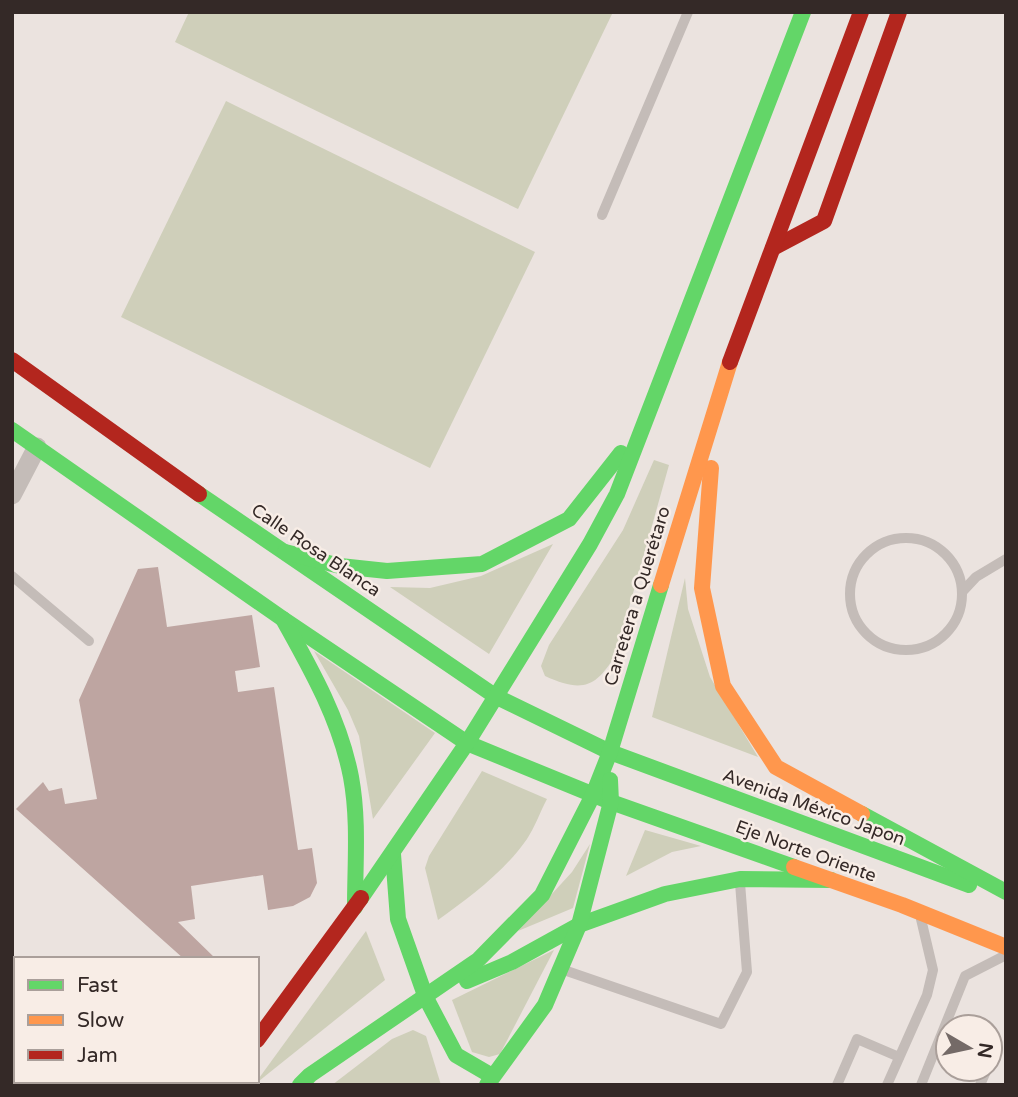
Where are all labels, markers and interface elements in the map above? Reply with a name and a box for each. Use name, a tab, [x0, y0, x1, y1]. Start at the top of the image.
street label: Calle Rosa Blanca	[247, 499, 385, 601]
street label: Carretera a Querétaro	[599, 503, 675, 689]
street label: Avenida México Japon	[720, 764, 908, 850]
street label: Eje Norte Oriente	[733, 815, 879, 887]
legend	[14, 957, 259, 1083]
text: Fast	[77, 973, 118, 998]
text: Slow	[77, 1008, 125, 1033]
north arrow	[934, 1013, 1004, 1083]
text: N	[973, 1041, 997, 1060]
text: Jam	[77, 1043, 118, 1068]

